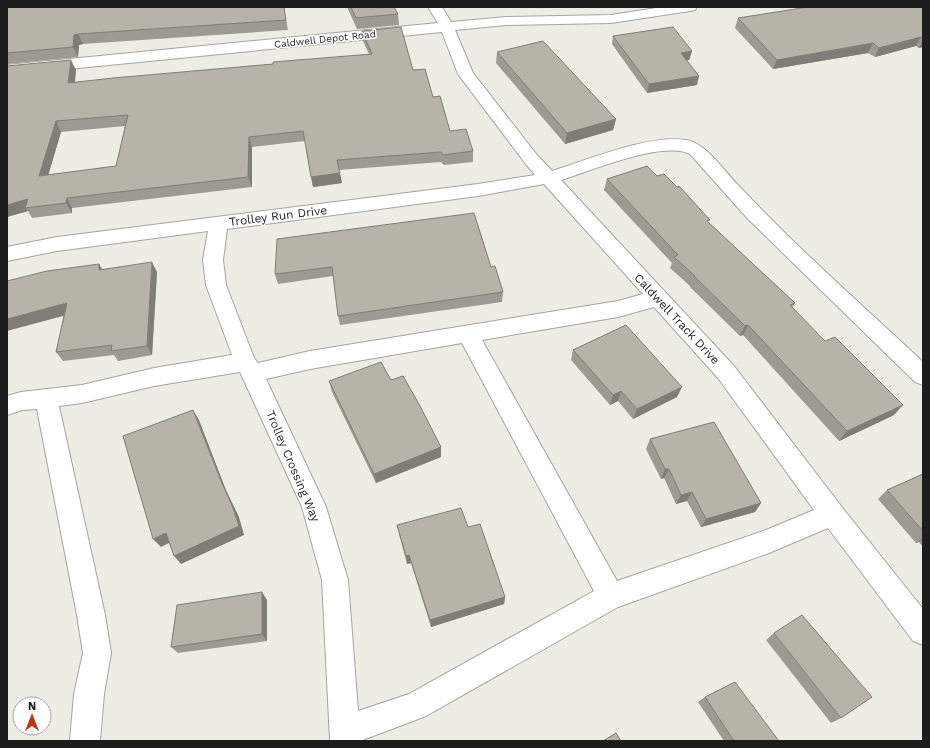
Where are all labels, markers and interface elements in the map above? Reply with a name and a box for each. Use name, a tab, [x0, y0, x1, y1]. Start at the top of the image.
street label: Caldwell Depot Road	[274, 28, 376, 50]
street label: Trolley Run Drive	[228, 203, 328, 229]
street label: Caldwell Track Drive	[631, 271, 723, 367]
street label: Trolley Crossing Way	[263, 408, 323, 525]
north arrow	[12, 696, 52, 736]
text: N	[28, 700, 36, 713]

